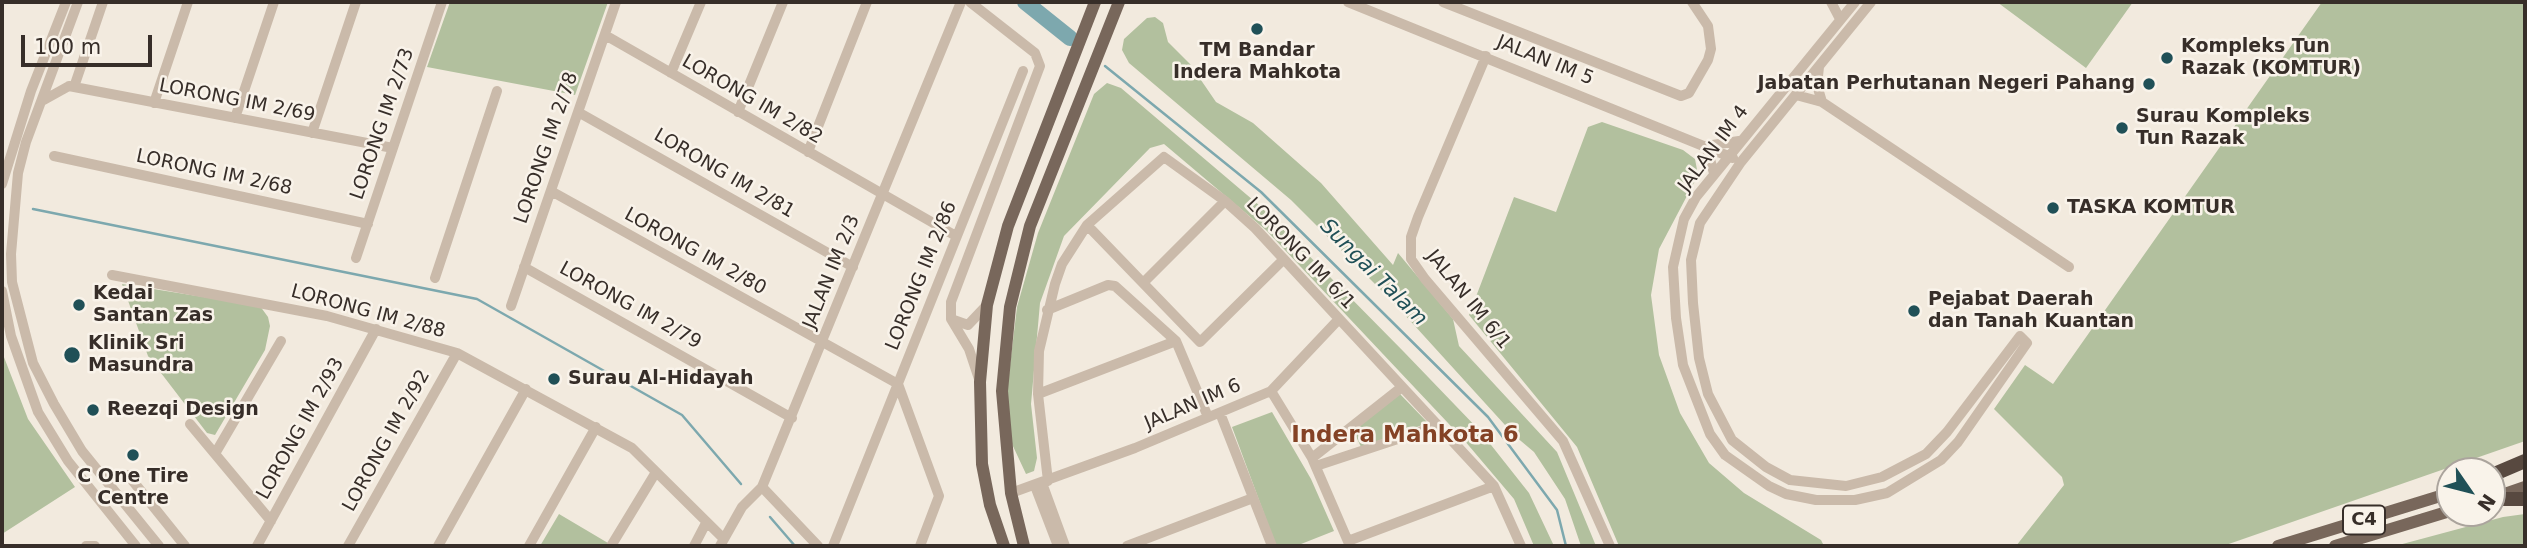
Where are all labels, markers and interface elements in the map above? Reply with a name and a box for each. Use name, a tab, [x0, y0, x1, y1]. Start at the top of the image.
scale bar	[24, 21, 156, 65]
marker: TM Bandar Indera Mahkota	[1249, 21, 1265, 37]
street label: JALAN IM 5	[1493, 31, 1597, 91]
text: 100 m	[34, 35, 101, 59]
place label: Kompleks Tun Razak (KOMTUR)	[2181, 36, 2361, 80]
place label: TM Bandar Indera Mahkota	[1173, 40, 1341, 84]
street label: LORONG IM 2/73	[346, 45, 420, 203]
street label: LORONG IM 2/82	[678, 50, 826, 150]
marker: Kompleks Tun Razak (KOMTUR)	[2159, 50, 2175, 66]
street label: LORONG IM 2/78	[510, 69, 584, 227]
place label: Jabatan Perhutanan Negeri Pahang	[1758, 73, 2135, 95]
street label: LORONG IM 2/69	[157, 75, 317, 127]
marker: Jabatan Perhutanan Negeri Pahang	[2141, 76, 2157, 92]
street label: JALAN IM 4	[1674, 101, 1754, 197]
place label: Surau Kompleks Tun Razak	[2136, 106, 2310, 150]
marker: Surau Kompleks Tun Razak	[2114, 120, 2130, 136]
street label: LORONG IM 2/81	[650, 124, 798, 224]
street label: LORONG IM 2/68	[134, 145, 294, 201]
street label: LORONG IM 6/1	[1241, 193, 1359, 315]
place label: TASKA KOMTUR	[2067, 197, 2235, 219]
street label: LORONG IM 2/86	[882, 198, 962, 354]
marker: TASKA KOMTUR	[2045, 200, 2061, 216]
street label: LORONG IM 2/80	[620, 204, 770, 300]
street label: JALAN IM 2/3	[799, 212, 865, 332]
water label: Sungai Talam	[1314, 214, 1432, 332]
street label: JALAN IM 6/1	[1421, 246, 1515, 354]
street label: LORONG IM 2/79	[555, 258, 705, 354]
street label: LORONG IM 2/88	[288, 280, 448, 344]
place label: Kedai Santan Zas	[93, 283, 213, 327]
place label: Pejabat Daerah dan Tanah Kuantan	[1928, 289, 2134, 333]
marker: Kedai Santan Zas	[71, 297, 87, 313]
marker: Pejabat Daerah dan Tanah Kuantan	[1906, 303, 1922, 319]
place label: Klinik Sri Masundra	[88, 333, 194, 377]
marker: Klinik Sri Masundra	[62, 345, 82, 365]
street label: LORONG IM 2/93	[253, 354, 349, 504]
street label: LORONG IM 2/92	[339, 366, 435, 516]
place label: Surau Al-Hidayah	[568, 368, 754, 390]
marker: Surau Al-Hidayah	[546, 371, 562, 387]
street label: JALAN IM 6	[1141, 374, 1245, 436]
place label: Reezqi Design	[107, 399, 259, 421]
marker: Reezqi Design	[85, 402, 101, 418]
district label: Indera Mahkota 6	[1291, 422, 1519, 450]
marker: C One Tire Centre	[125, 447, 141, 463]
north arrow	[2436, 457, 2506, 527]
place label: C One Tire Centre	[77, 466, 189, 510]
text: N	[2473, 490, 2500, 516]
road number: C4	[2343, 506, 2385, 534]

